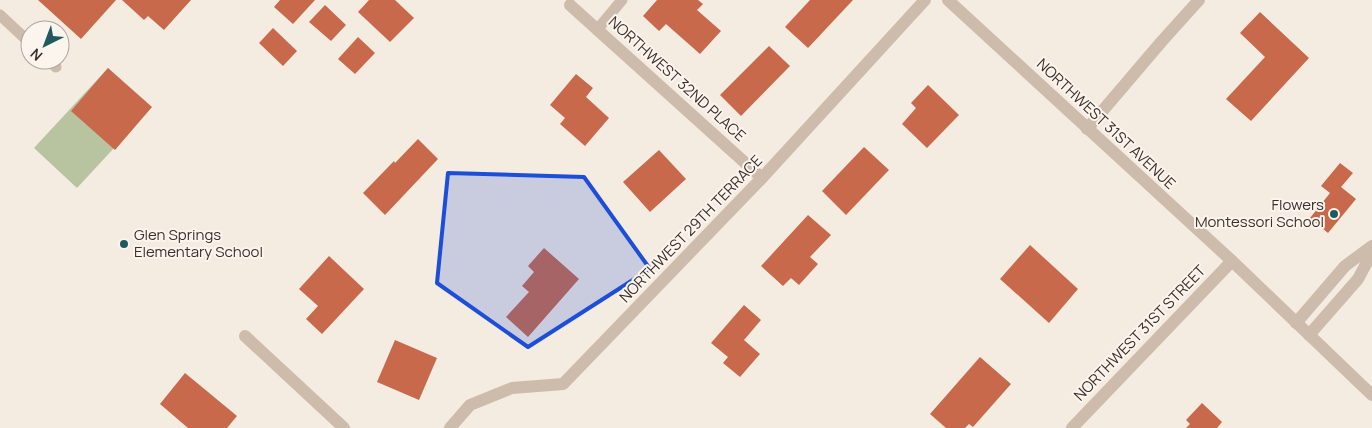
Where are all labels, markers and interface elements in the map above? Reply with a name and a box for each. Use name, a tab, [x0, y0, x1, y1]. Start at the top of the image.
street label: NORTHWEST 32ND PLACE	[604, 11, 751, 146]
north arrow	[20, 20, 70, 70]
text: N	[26, 45, 46, 65]
street label: NORTHWEST 31ST AVENUE	[1032, 54, 1180, 194]
street label: NORTHWEST 29TH TERRACE	[614, 150, 767, 307]
place label: Flowers Montessori School	[1195, 194, 1324, 232]
marker: Flowers Montessori School	[1328, 208, 1340, 220]
place label: Glen Springs Elementary School	[134, 224, 263, 262]
marker: Glen Springs Elementary School	[118, 238, 130, 250]
street label: NORTHWEST 31ST STREET	[1069, 260, 1210, 405]

